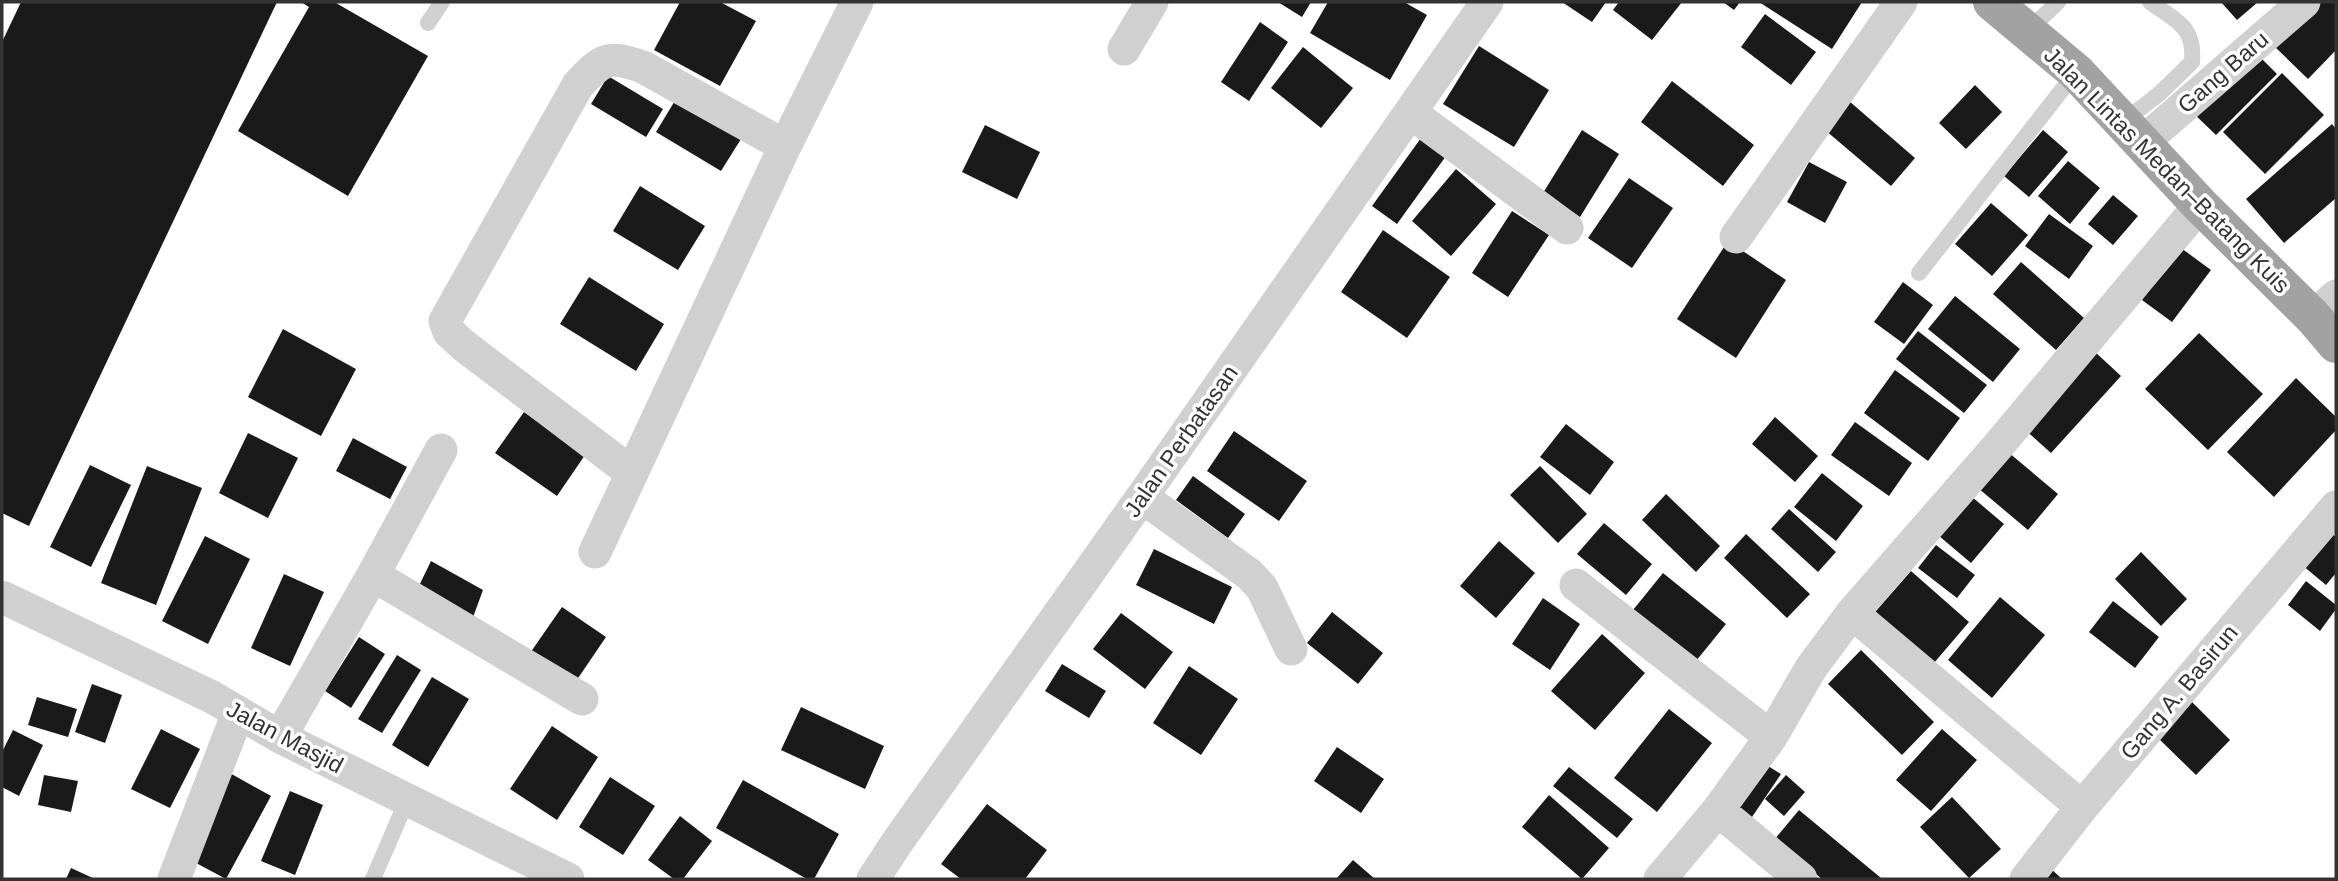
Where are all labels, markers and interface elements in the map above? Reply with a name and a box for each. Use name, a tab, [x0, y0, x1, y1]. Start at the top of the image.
street label: Gang Baru	[2172, 26, 2274, 118]
street label: Jalan Lintas Medan–Batang Kuis	[2039, 42, 2295, 298]
street label: Jalan Perbatasan	[1119, 360, 1243, 522]
street label: Gang A. Basirun	[2115, 619, 2243, 765]
street label: Jalan Masjid	[222, 696, 348, 778]

